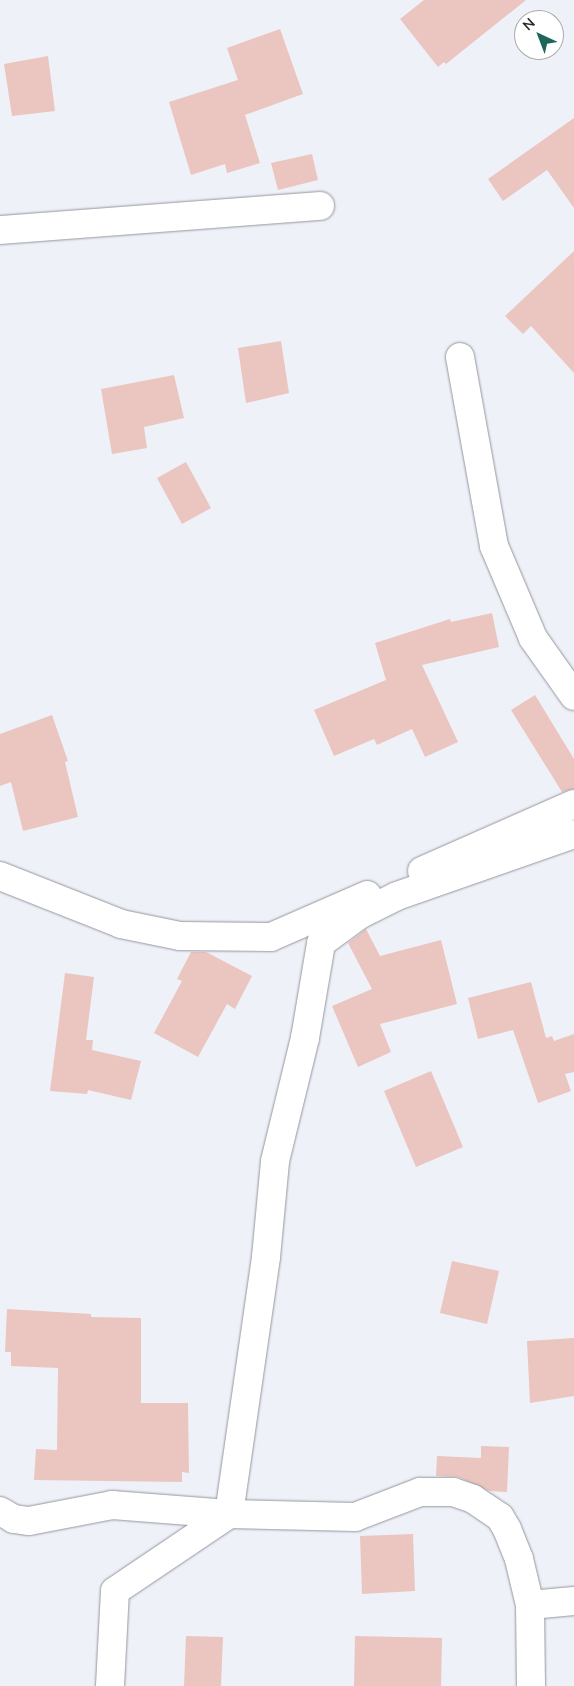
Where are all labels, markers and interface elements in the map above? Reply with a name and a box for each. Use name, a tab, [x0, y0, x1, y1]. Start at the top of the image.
north arrow	[514, 10, 564, 60]
text: N	[519, 14, 539, 35]

